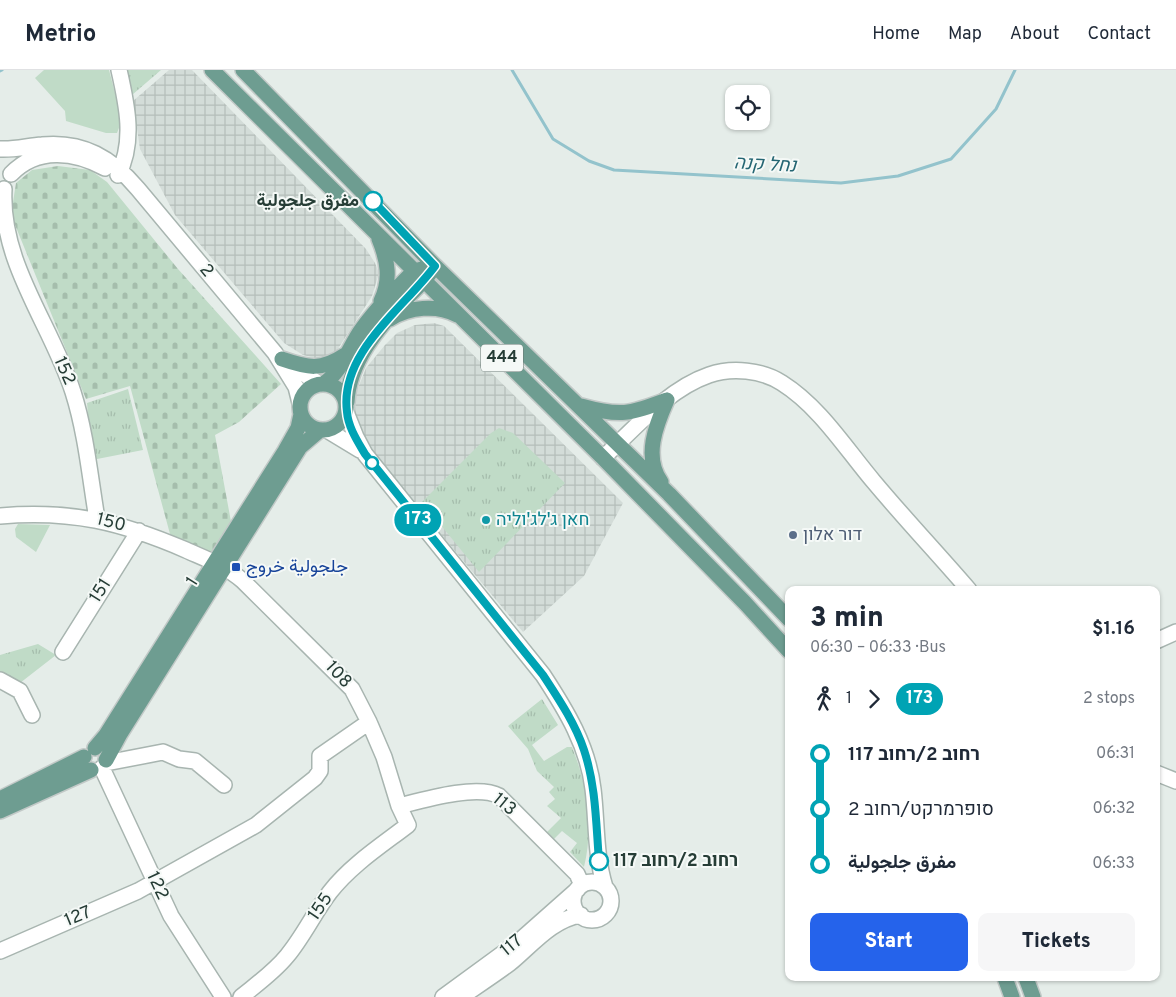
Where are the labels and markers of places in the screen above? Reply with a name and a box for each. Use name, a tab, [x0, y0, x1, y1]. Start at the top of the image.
place label: مفرق جلجولية	[256, 190, 359, 213]
marker: مفرق جلجولية	[363, 191, 383, 211]
unlabelled marker	[365, 456, 379, 470]
place label: חאן ג'לג'וליה	[496, 509, 589, 532]
marker: חאן ג'לג'וליה	[480, 514, 492, 526]
place label: דור אלון	[803, 524, 862, 547]
marker: דור אלון	[787, 529, 799, 541]
place label: جلجولية خروج	[246, 556, 348, 579]
marker: جلجولية خروج	[230, 561, 242, 573]
place label: רחוב 2/רחוב 117	[613, 850, 738, 873]
marker: רחוב 2/רחוב 117	[589, 851, 609, 871]

